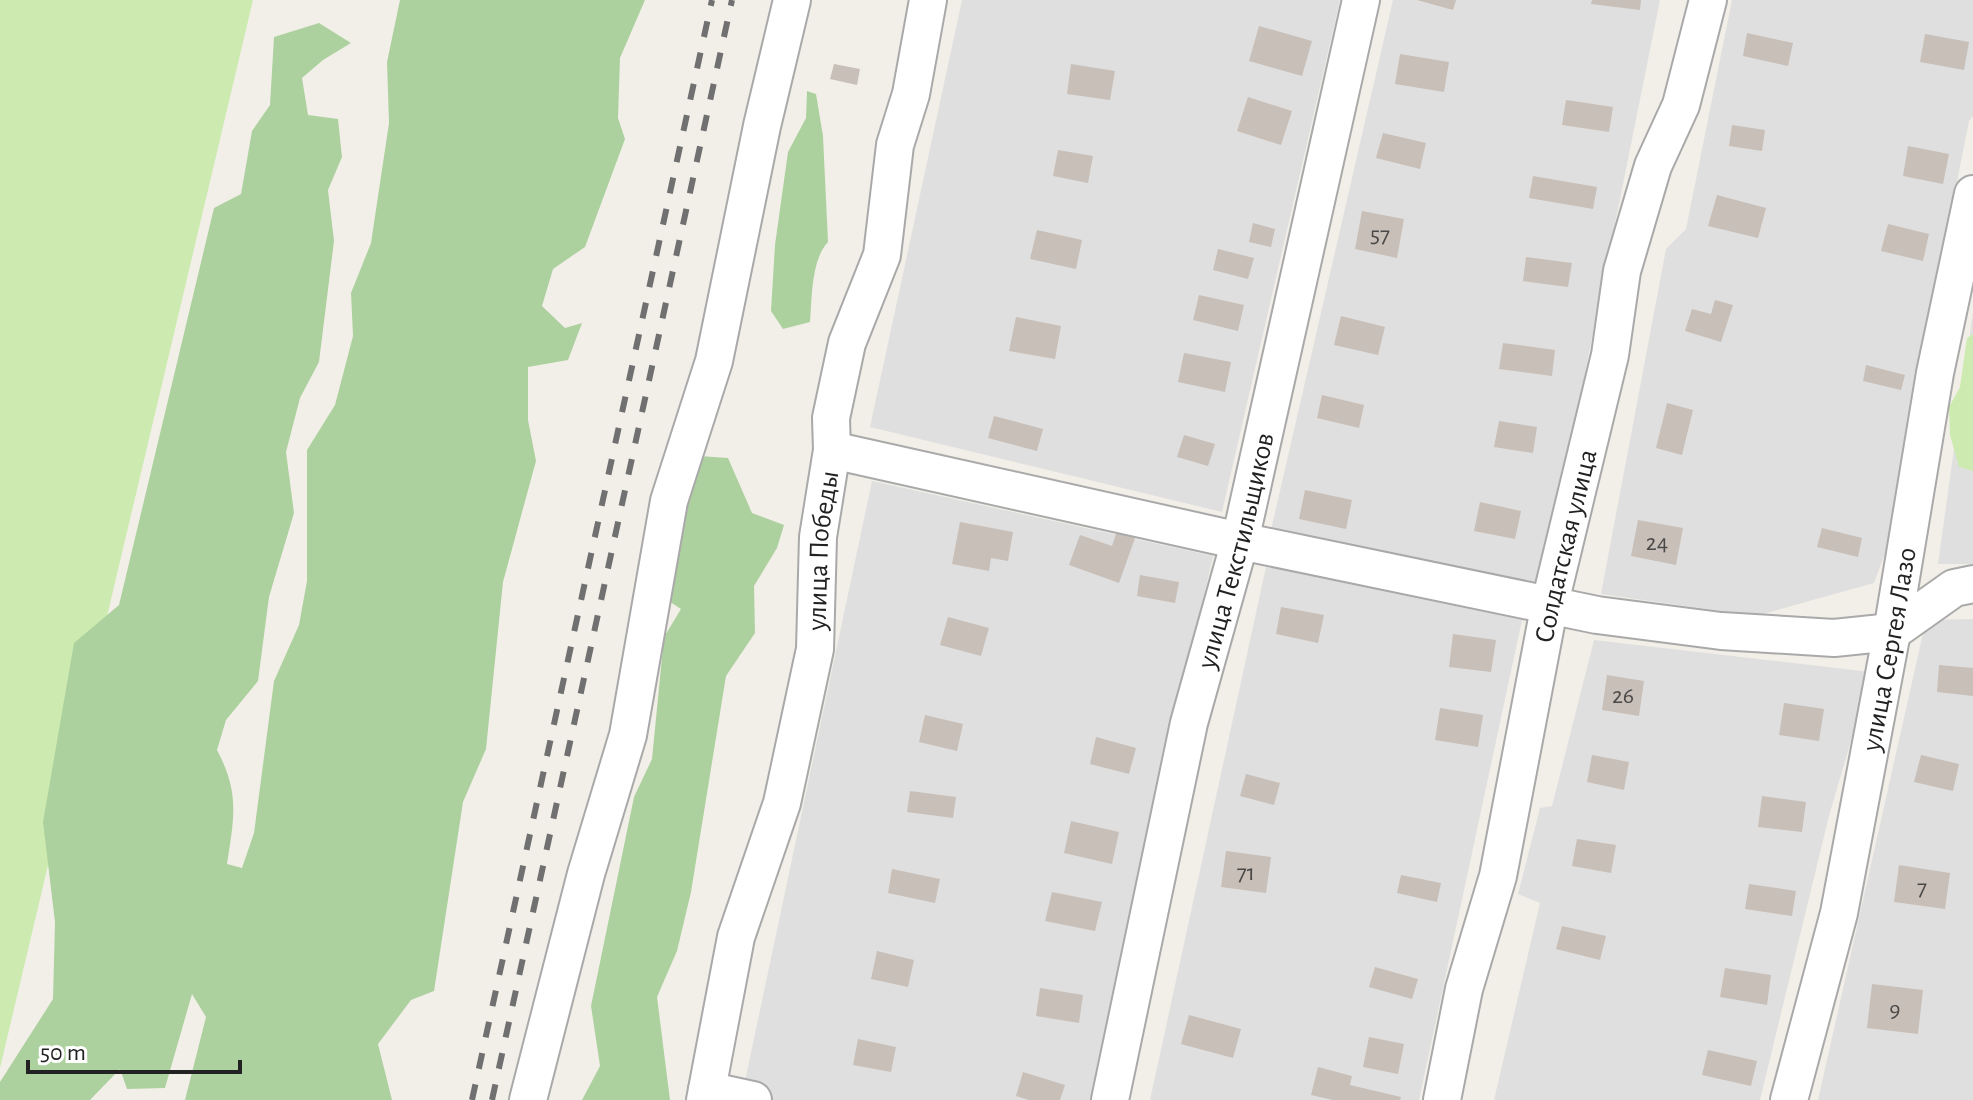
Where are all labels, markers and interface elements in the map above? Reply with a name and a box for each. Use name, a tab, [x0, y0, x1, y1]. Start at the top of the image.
house number: 57	[1370, 223, 1390, 247]
street label: улица Текстильщиков	[1193, 430, 1280, 673]
street label: Солдатская улица	[1531, 446, 1603, 645]
street label: улица Победы	[803, 469, 844, 632]
house number: 24	[1646, 531, 1668, 555]
street label: улица Сергея Лазо	[1858, 546, 1922, 755]
house number: 26	[1612, 684, 1634, 708]
house number: 71	[1237, 861, 1255, 885]
house number: 7	[1917, 876, 1927, 900]
house number: 9	[1889, 998, 1901, 1022]
scale bar	[28, 1024, 240, 1074]
text: 50 m	[40, 1041, 86, 1065]

